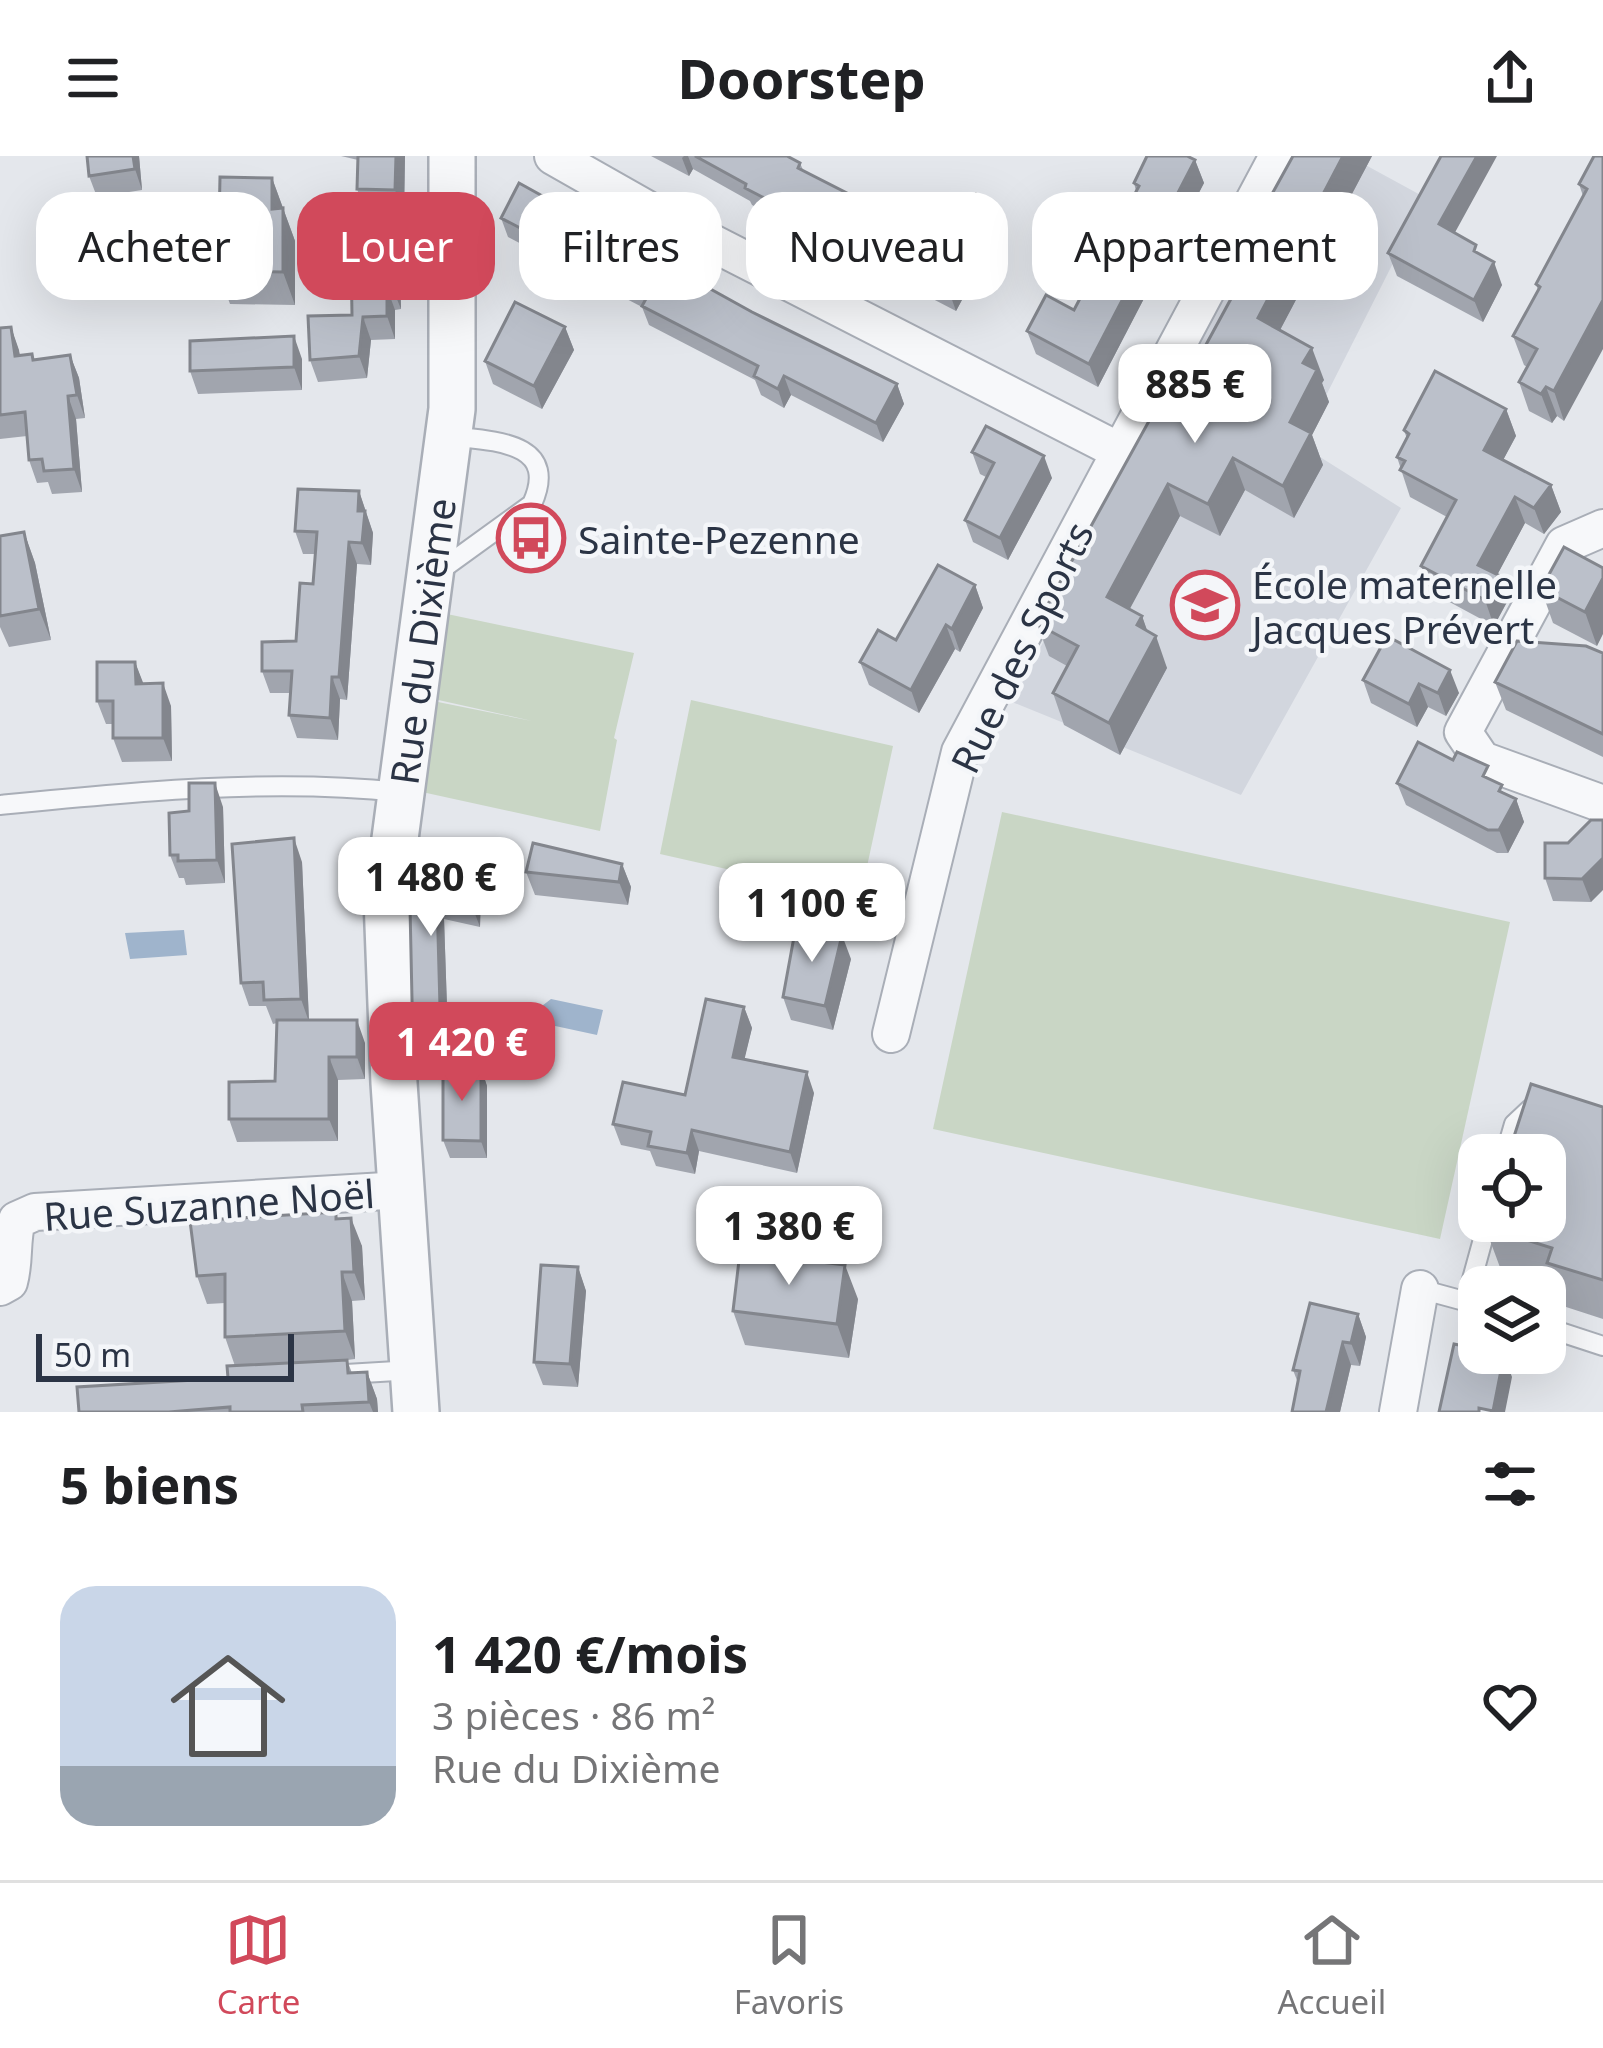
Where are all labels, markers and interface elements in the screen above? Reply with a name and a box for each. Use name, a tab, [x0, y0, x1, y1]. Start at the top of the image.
text: Doorstep	[677, 41, 926, 115]
icon: menu	[60, 45, 126, 111]
icon: share	[1477, 45, 1543, 111]
chip: Acheter	[36, 192, 273, 300]
chip: Louer	[297, 192, 495, 300]
chip: Filtres	[519, 192, 722, 300]
chip: Nouveau	[746, 192, 1008, 300]
chip: Appartement	[1032, 192, 1378, 300]
pin: 885 €	[1111, 344, 1279, 446]
text: 885 €	[1145, 356, 1245, 409]
street label: Rue du Dixième	[376, 495, 466, 788]
bus stop icon: Sainte-Pezenne	[496, 503, 566, 573]
place label: Sainte-Pezenne	[578, 512, 860, 565]
street label: Rue des Sports	[937, 513, 1105, 781]
place label: École maternelle Jacques Prévert	[1248, 557, 1557, 655]
school or university icon: École maternelle Jacques Prévert	[1170, 570, 1240, 640]
pin: 1 480 €	[320, 837, 542, 939]
text: 1 480 €	[365, 849, 497, 902]
pin: 1 100 €	[701, 863, 923, 965]
text: 1 100 €	[746, 875, 878, 928]
pin: 1 420 €	[351, 1002, 573, 1104]
text: 1 420 €	[396, 1014, 528, 1067]
map controls	[1458, 1134, 1566, 1374]
button: locate	[1458, 1134, 1566, 1242]
street label: Rue Suzanne Noël	[42, 1166, 376, 1242]
pin: 1 380 €	[678, 1186, 900, 1288]
text: 1 380 €	[723, 1198, 855, 1251]
button: layers	[1458, 1266, 1566, 1374]
scale bar	[36, 1328, 294, 1381]
text: 50 m	[54, 1332, 131, 1377]
text: 5 biens	[60, 1449, 239, 1519]
icon: filters	[1477, 1451, 1543, 1517]
text: 1 420 €/mois	[432, 1618, 748, 1688]
icon: home	[156, 1634, 300, 1778]
icon: heart	[1477, 1673, 1543, 1739]
text: 3 pièces · 86 m²	[432, 1688, 716, 1741]
text: Rue du Dixième	[432, 1741, 720, 1794]
tab: Carte	[217, 1907, 300, 2024]
tab: Favoris	[734, 1907, 844, 2024]
tab: Accueil	[1277, 1907, 1386, 2024]

